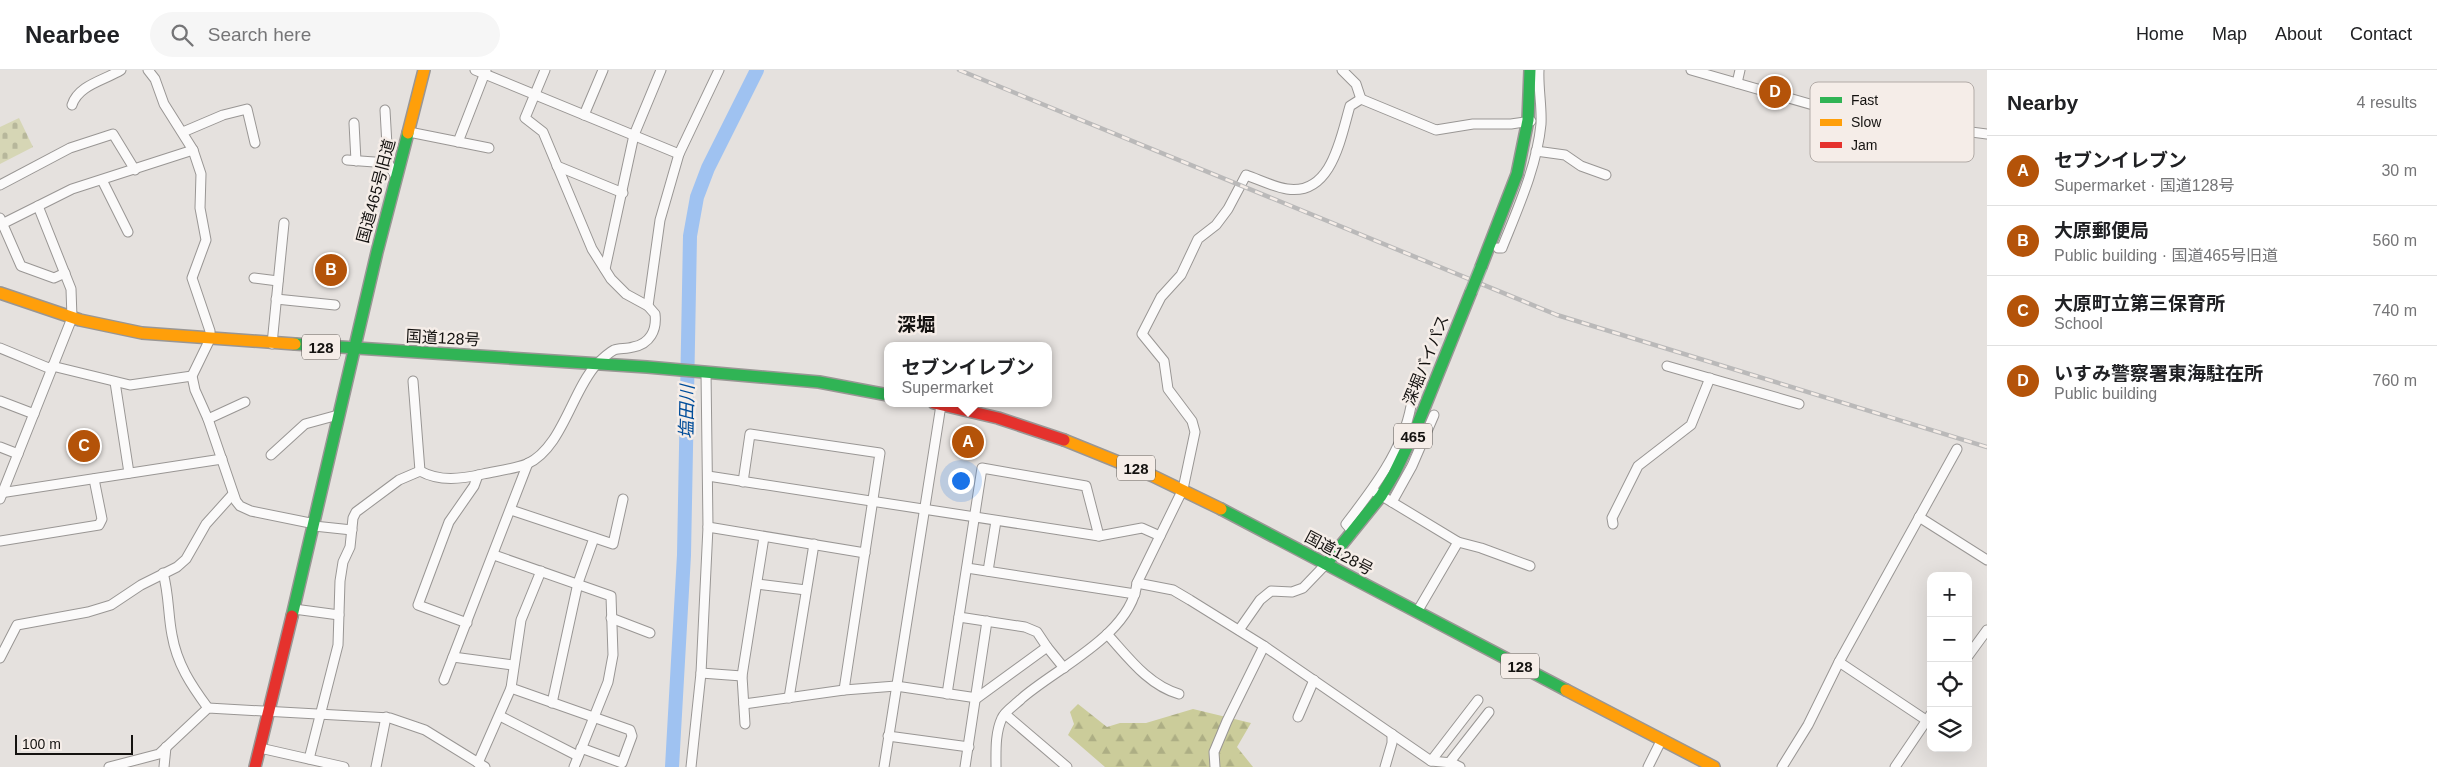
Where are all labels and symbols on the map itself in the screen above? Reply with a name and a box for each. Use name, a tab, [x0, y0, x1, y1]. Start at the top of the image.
pin: D	[1759, 73, 1791, 111]
legend	[1810, 82, 1974, 162]
text: Fast	[1851, 92, 1878, 108]
text: Slow	[1851, 114, 1882, 130]
street label: 国道465号旧道	[354, 137, 398, 245]
text: Jam	[1851, 137, 1877, 153]
pin: B	[315, 251, 347, 289]
street label: 深堀バイパス	[1400, 312, 1452, 408]
district label: 深堀	[897, 314, 935, 335]
street label: 国道128号	[405, 328, 481, 348]
road number: 128	[302, 334, 340, 360]
water label: 塩田川	[677, 383, 698, 439]
pin: A	[952, 423, 984, 461]
road number: 465	[1394, 424, 1432, 448]
pin: C	[68, 427, 100, 465]
road number: 128	[1117, 456, 1155, 480]
your location	[948, 468, 974, 494]
street label: 国道128号	[1302, 528, 1376, 578]
road number: 128	[1501, 654, 1539, 678]
scale bar	[15, 732, 132, 755]

